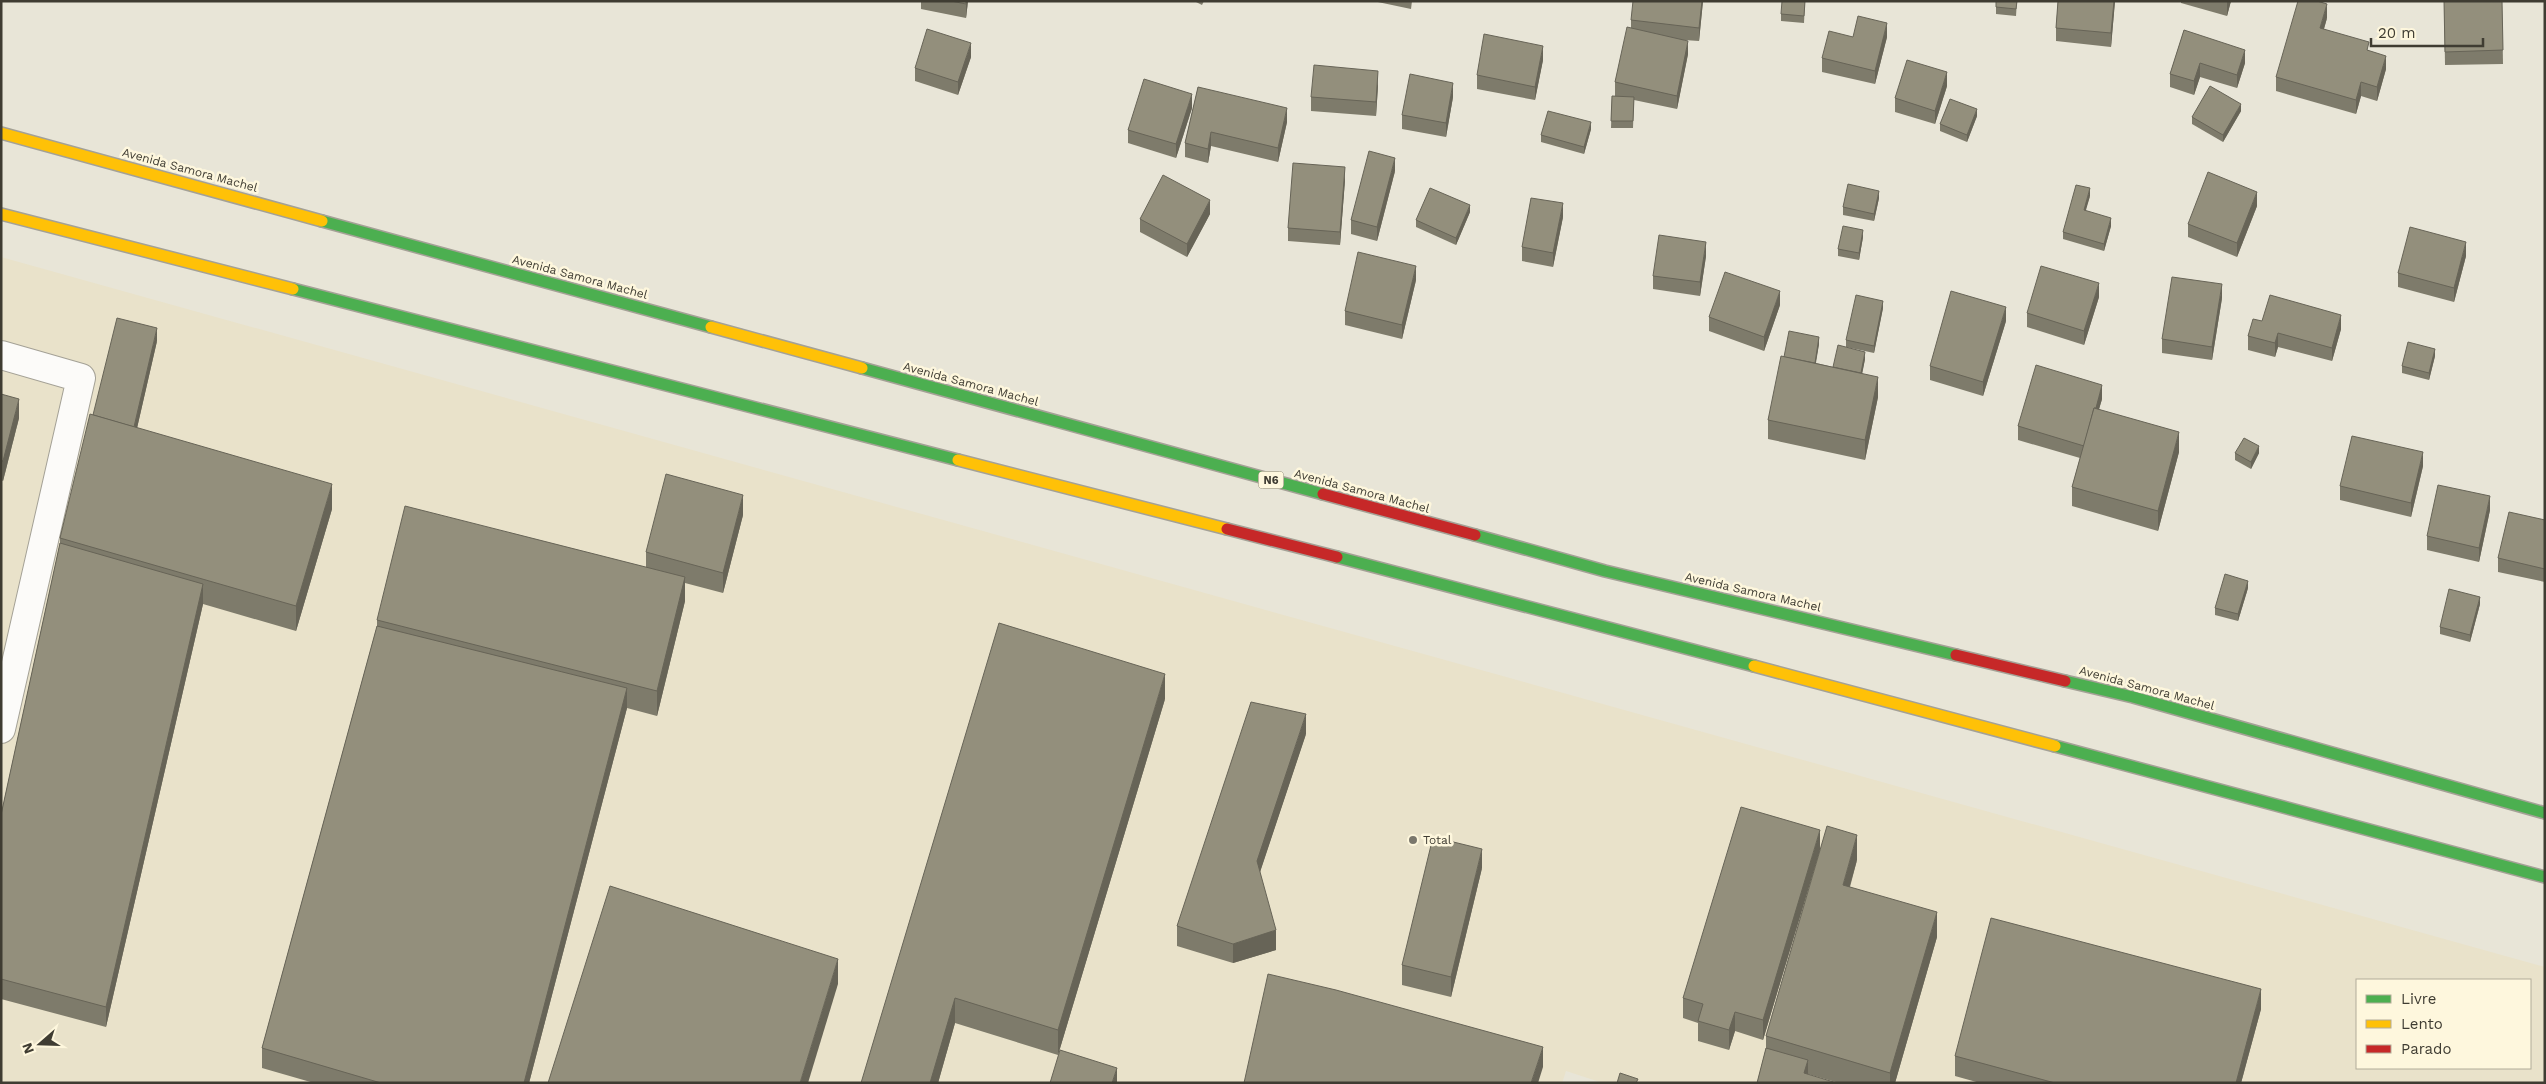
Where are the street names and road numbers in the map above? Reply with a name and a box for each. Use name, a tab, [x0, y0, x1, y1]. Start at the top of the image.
street label: Avenida Samora Machel	[121, 145, 259, 195]
street label: Avenida Samora Machel	[511, 252, 649, 302]
street label: Avenida Samora Machel	[902, 359, 1040, 409]
street label: Avenida Samora Machel	[1293, 466, 1431, 516]
road number: N6	[1258, 472, 1284, 488]
street label: Avenida Samora Machel	[1683, 569, 1823, 615]
street label: Avenida Samora Machel	[2078, 663, 2216, 713]

